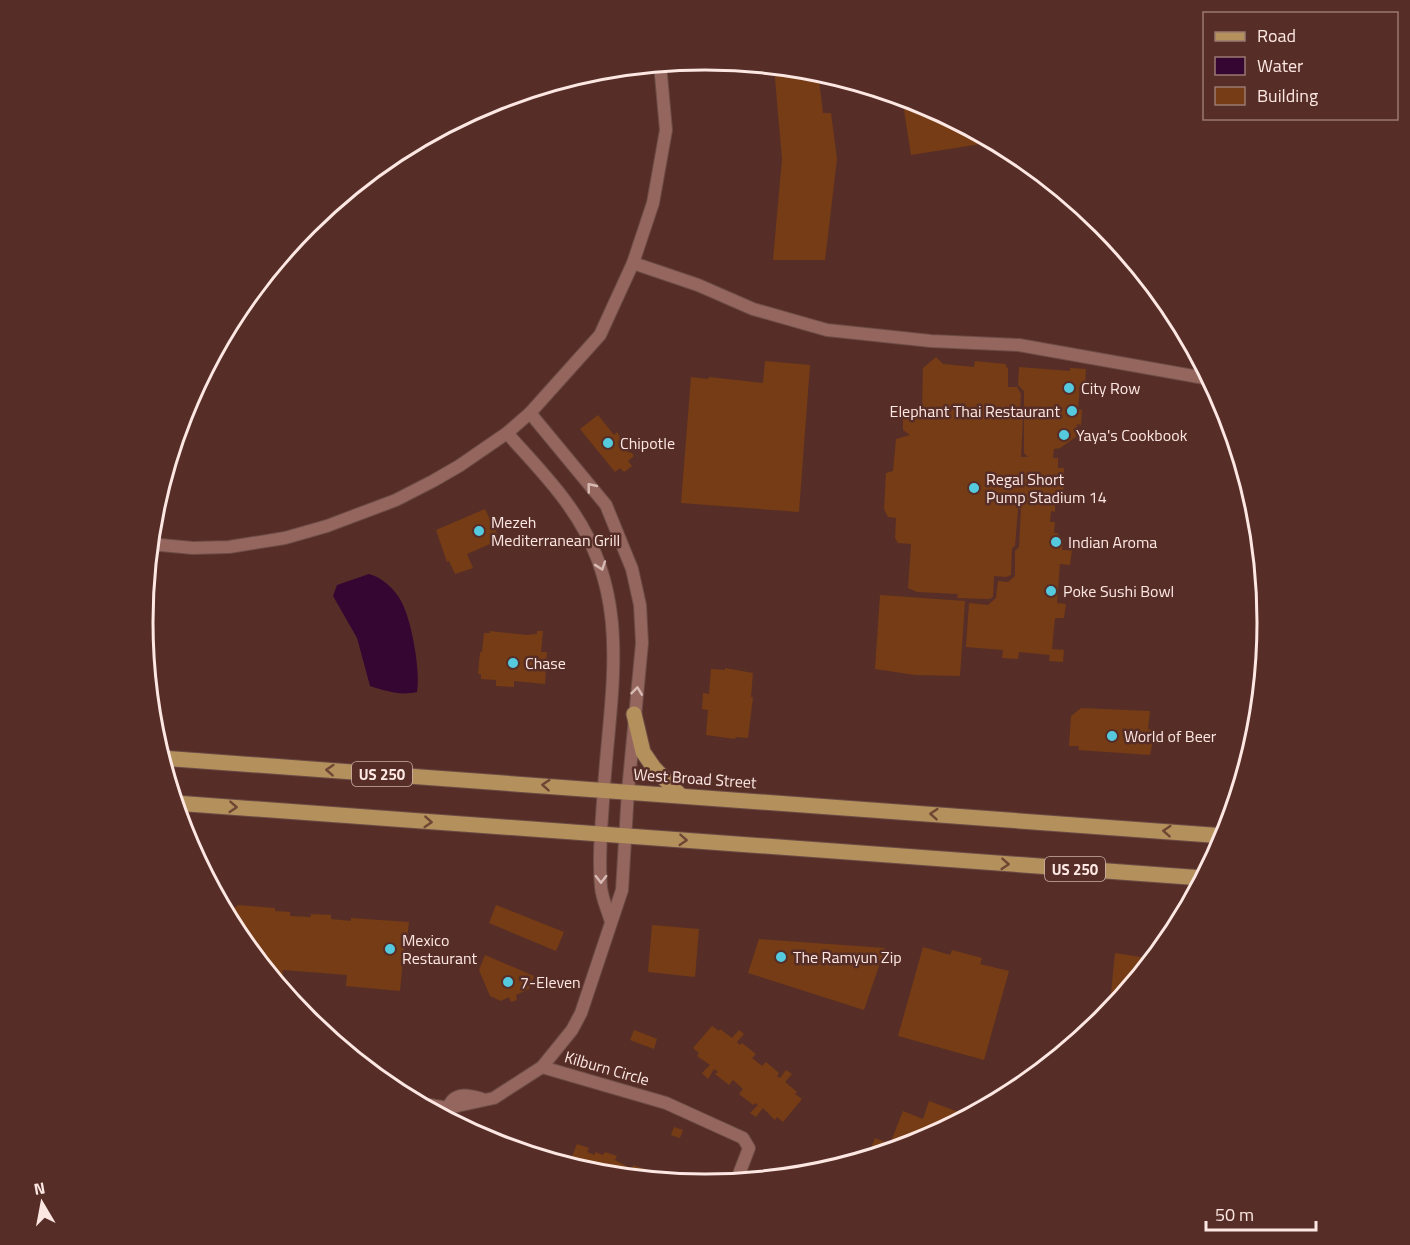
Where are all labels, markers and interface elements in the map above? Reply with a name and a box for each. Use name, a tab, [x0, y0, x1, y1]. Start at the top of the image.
legend	[1203, 12, 1398, 120]
text: Road	[1257, 22, 1296, 49]
text: Water	[1257, 52, 1303, 79]
text: Building	[1257, 82, 1318, 109]
place label: City Row	[1081, 376, 1140, 400]
marker: City Row	[1062, 381, 1076, 395]
place label: Elephant Thai Restaurant	[890, 399, 1060, 423]
marker: Elephant Thai Restaurant	[1065, 404, 1079, 418]
place label: Yaya's Cookbook	[1076, 423, 1188, 447]
marker: Yaya's Cookbook	[1057, 428, 1071, 442]
place label: Chipotle	[620, 431, 675, 455]
marker: Chipotle	[601, 436, 615, 450]
place label: Regal Short Pump Stadium 14	[986, 467, 1107, 509]
marker: Regal Short Pump Stadium 14	[967, 481, 981, 495]
one-way arrow	[587, 483, 598, 494]
place label: Mezeh Mediterranean Grill	[491, 510, 620, 552]
marker: Mezeh Mediterranean Grill	[472, 524, 486, 538]
place label: Indian Aroma	[1068, 530, 1157, 554]
marker: Indian Aroma	[1049, 535, 1063, 549]
one-way arrow	[593, 560, 606, 571]
place label: Poke Sushi Bowl	[1063, 579, 1174, 603]
marker: Poke Sushi Bowl	[1044, 584, 1058, 598]
place label: Chase	[525, 651, 566, 675]
marker: Chase	[506, 656, 520, 670]
one-way arrow	[630, 687, 642, 696]
place label: World of Beer	[1124, 724, 1217, 748]
marker: World of Beer	[1105, 729, 1119, 743]
road number: US 250	[352, 762, 412, 786]
street label: West Broad Street	[633, 762, 758, 794]
one-way arrow	[326, 764, 335, 777]
one-way arrow	[541, 779, 550, 792]
one-way arrow	[229, 801, 238, 814]
one-way arrow	[929, 808, 938, 821]
one-way arrow	[423, 815, 432, 828]
one-way arrow	[1162, 825, 1171, 838]
one-way arrow	[679, 834, 688, 847]
one-way arrow	[1001, 857, 1010, 870]
road number: US 250	[1045, 857, 1105, 881]
one-way arrow	[595, 875, 607, 884]
place label: Mexico Restaurant	[402, 928, 477, 970]
marker: Mexico Restaurant	[383, 942, 397, 956]
place label: The Ramyun Zip	[793, 945, 902, 969]
marker: The Ramyun Zip	[774, 950, 788, 964]
place label: 7-Eleven	[520, 970, 581, 994]
marker: 7-Eleven	[501, 975, 515, 989]
street label: Kilburn Circle	[562, 1044, 652, 1092]
north arrow	[12, 1173, 72, 1233]
text: N	[32, 1175, 47, 1201]
scale bar	[1206, 1194, 1316, 1232]
text: 50 m	[1215, 1201, 1254, 1228]

